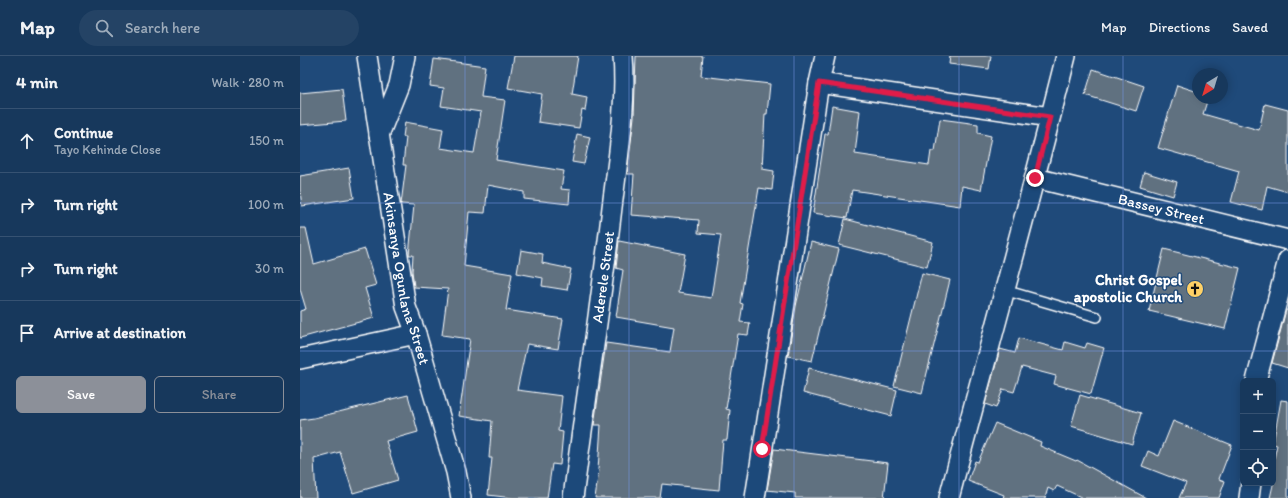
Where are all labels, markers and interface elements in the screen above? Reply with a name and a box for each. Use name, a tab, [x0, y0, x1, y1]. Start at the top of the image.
search box	[79, 10, 359, 46]
text: Map	[20, 16, 55, 39]
icon: search	[93, 17, 115, 39]
text: Search here	[125, 19, 200, 37]
text: Map	[1101, 19, 1127, 36]
text: Directions	[1149, 19, 1210, 36]
text: Saved	[1232, 19, 1268, 36]
north arrow	[1192, 68, 1228, 104]
text: 4 min	[16, 72, 58, 92]
text: Walk · 280 m	[211, 75, 284, 90]
text: Continue	[54, 124, 113, 142]
icon: ahead	[16, 130, 38, 152]
text: 150 m	[249, 133, 284, 148]
text: Tayo Kehinde Close	[54, 142, 161, 157]
route end	[1026, 169, 1044, 187]
street label: Bassey Street	[1116, 190, 1207, 228]
street label: Akinsanya Ogunlana Street	[379, 191, 433, 367]
icon: right	[16, 194, 38, 216]
text: Turn right	[54, 196, 118, 214]
text: 100 m	[248, 197, 284, 212]
street label: Aderele Street	[588, 230, 618, 324]
icon: right	[16, 258, 38, 280]
text: Turn right	[54, 260, 118, 278]
text: 30 m	[255, 261, 284, 276]
place label: Christ Gospel apostolic Church	[1074, 271, 1183, 307]
church icon: Christ Gospel apostolic Church	[1185, 279, 1205, 299]
icon: arrive	[16, 322, 38, 344]
text: Arrive at destination	[54, 324, 186, 342]
button: Save	[16, 376, 146, 413]
button: Share	[154, 376, 284, 413]
map controls	[1240, 378, 1276, 486]
button: +	[1240, 378, 1276, 414]
button: −	[1240, 414, 1276, 450]
route start	[753, 440, 771, 458]
button: locate	[1240, 450, 1276, 486]

